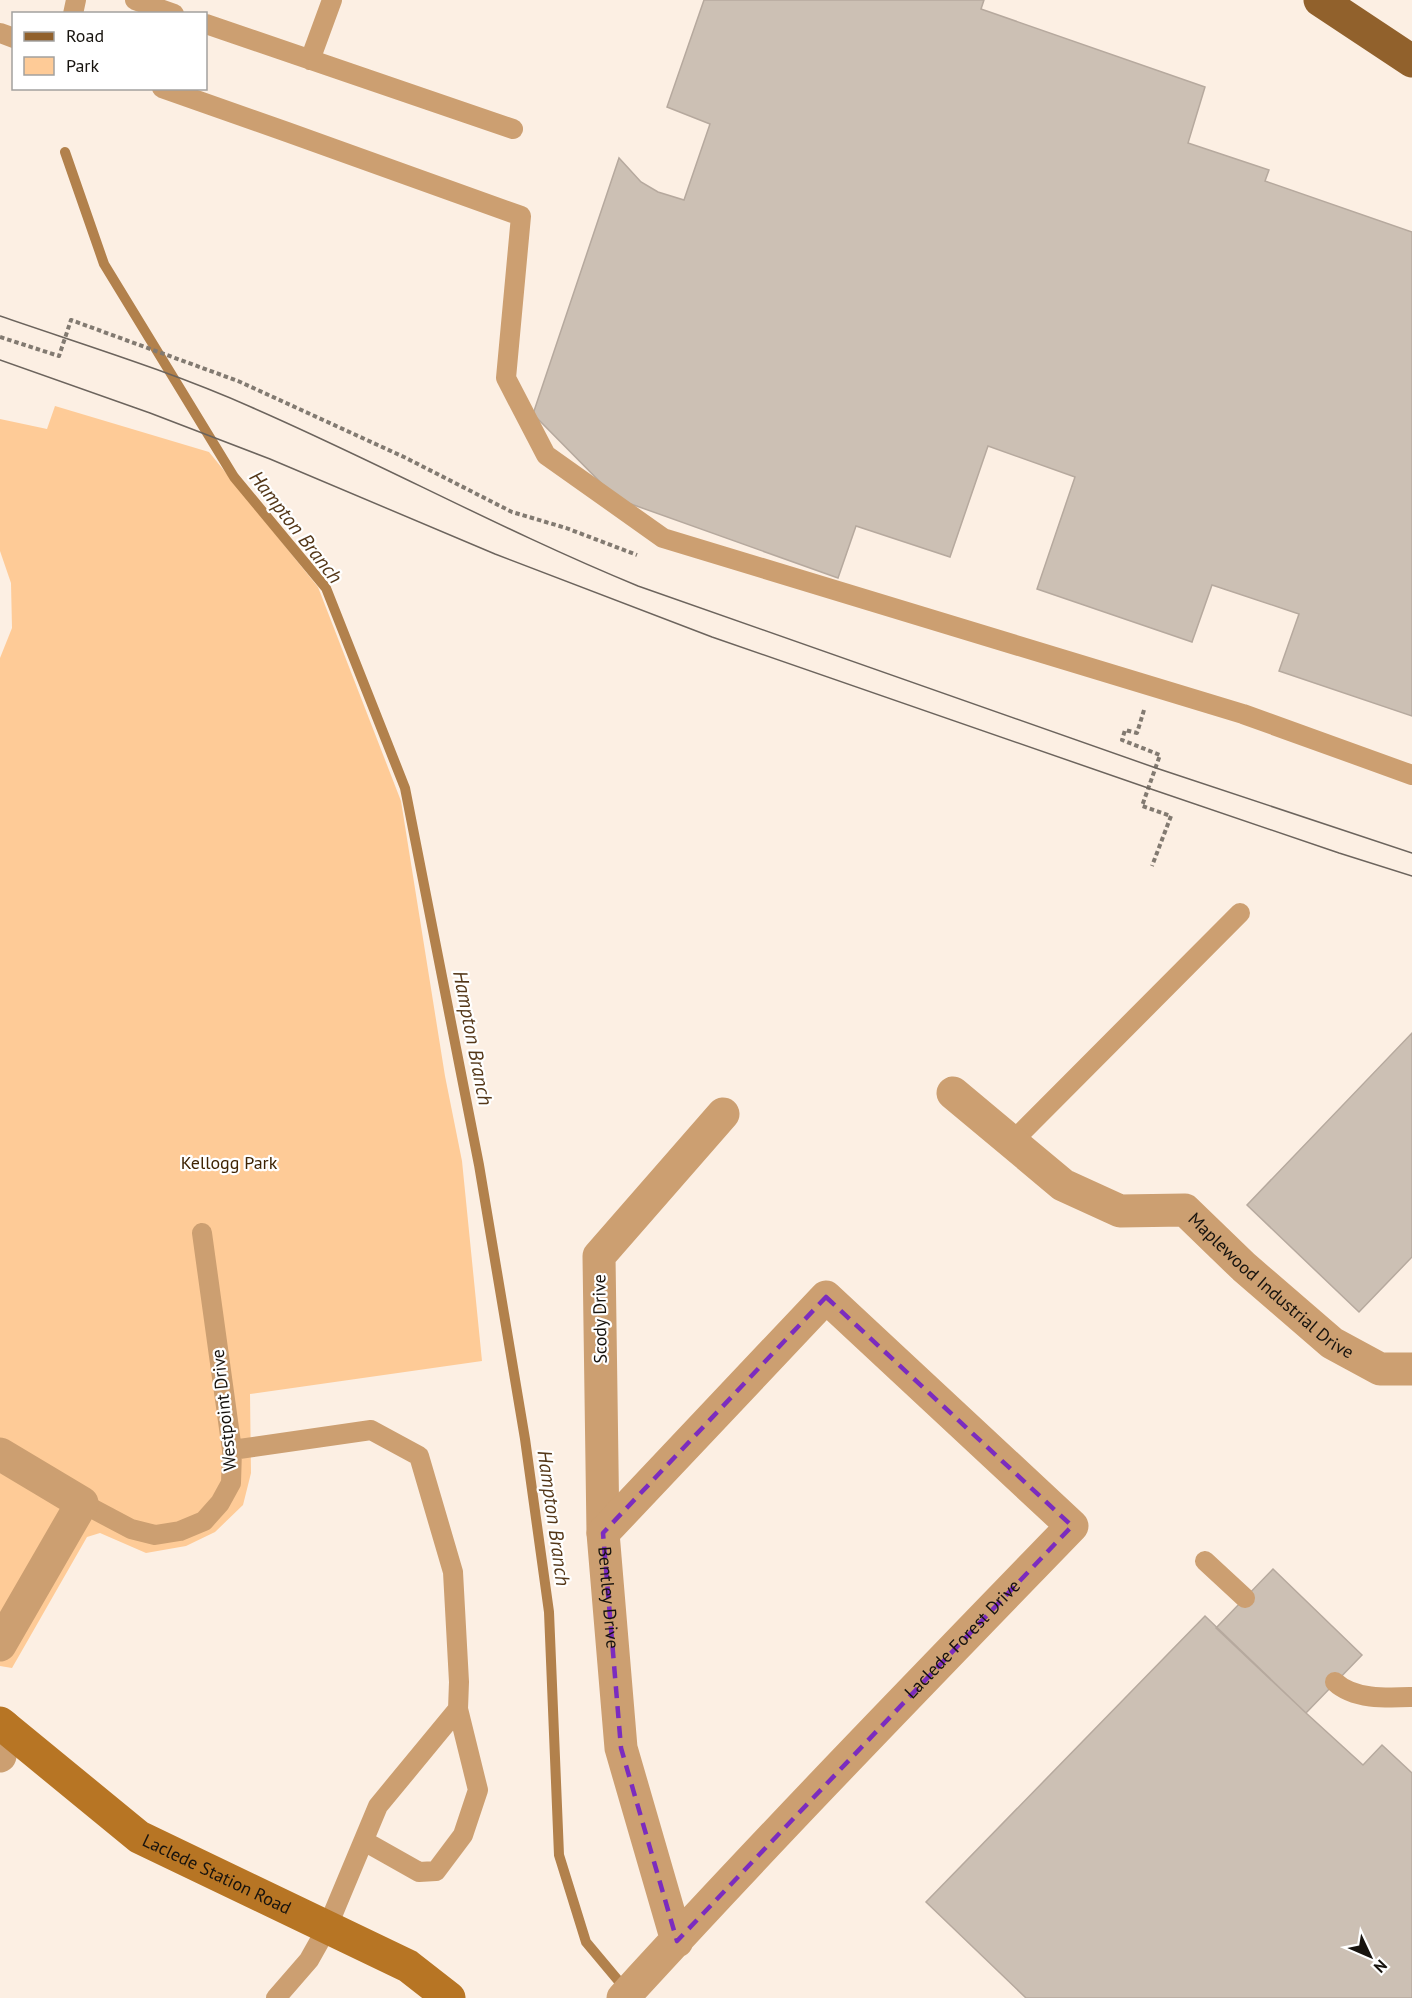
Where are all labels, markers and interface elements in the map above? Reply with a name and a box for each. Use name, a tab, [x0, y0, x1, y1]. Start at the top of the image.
legend	[12, 12, 207, 90]
text: Road	[66, 24, 104, 47]
text: Park	[66, 54, 99, 77]
water label: Hampton Branch	[244, 465, 348, 589]
water label: Hampton Branch	[447, 968, 499, 1108]
park label: Kellogg Park	[181, 1151, 278, 1174]
street label: Maplewood Industrial Drive	[1184, 1207, 1358, 1364]
street label: Scody Drive	[587, 1274, 612, 1364]
street label: Westpoint Drive	[206, 1348, 241, 1472]
water label: Hampton Branch	[532, 1448, 576, 1588]
street label: Bentley Drive	[593, 1545, 625, 1650]
street label: Laclede Forest Drive	[899, 1574, 1025, 1703]
street label: Laclede Station Road	[139, 1828, 295, 1919]
north arrow	[1340, 1926, 1400, 1986]
text: N	[1370, 1956, 1392, 1977]

